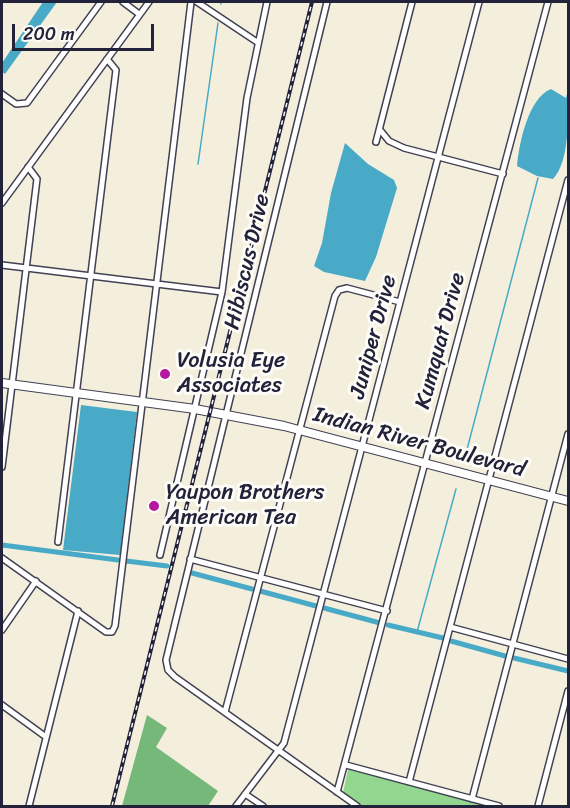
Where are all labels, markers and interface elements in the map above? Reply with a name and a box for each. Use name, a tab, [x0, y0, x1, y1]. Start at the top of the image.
scale bar	[15, 12, 158, 50]
text: 200 m	[23, 18, 75, 50]
street label: Hibiscus Drive	[220, 192, 276, 332]
street label: Kumquat Drive	[410, 270, 472, 412]
street label: Juniper Drive	[345, 272, 403, 402]
place label: Volusia Eye Associates	[177, 348, 285, 400]
marker: Volusia Eye Associates	[158, 367, 172, 381]
street label: Indian River Boulevard	[310, 402, 528, 484]
place label: Yaupon Brothers American Tea	[166, 480, 324, 532]
marker: Yaupon Brothers American Tea	[147, 499, 161, 513]

